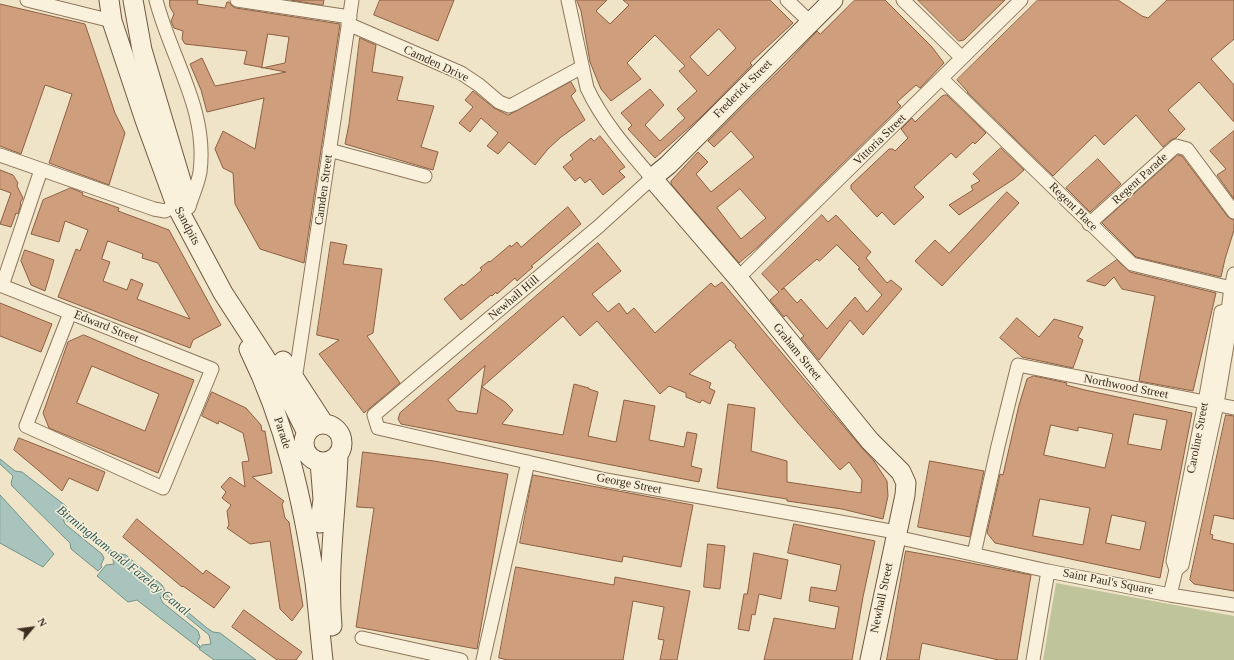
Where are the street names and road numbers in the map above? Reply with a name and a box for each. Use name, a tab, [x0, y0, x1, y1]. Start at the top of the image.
street label: Camden Drive	[401, 43, 471, 85]
street label: Frederick Street	[711, 57, 775, 121]
street label: Vittoria Street	[851, 111, 909, 169]
street label: Regent Parade	[1109, 150, 1171, 208]
street label: Camden Street	[312, 154, 336, 226]
street label: Regent Place	[1046, 180, 1100, 234]
street label: Sandpits	[171, 204, 203, 248]
street label: Newhall Hill	[486, 272, 542, 324]
street label: Edward Street	[72, 308, 140, 346]
street label: Graham Street	[769, 320, 825, 384]
street label: Northwood Street	[1083, 372, 1169, 402]
street label: Caroline Street	[1184, 401, 1212, 475]
street label: Parade	[270, 415, 294, 451]
street label: George Street	[595, 471, 663, 497]
street label: Newhall Street	[868, 561, 896, 635]
street label: Saint Paul's Square	[1061, 566, 1155, 598]

